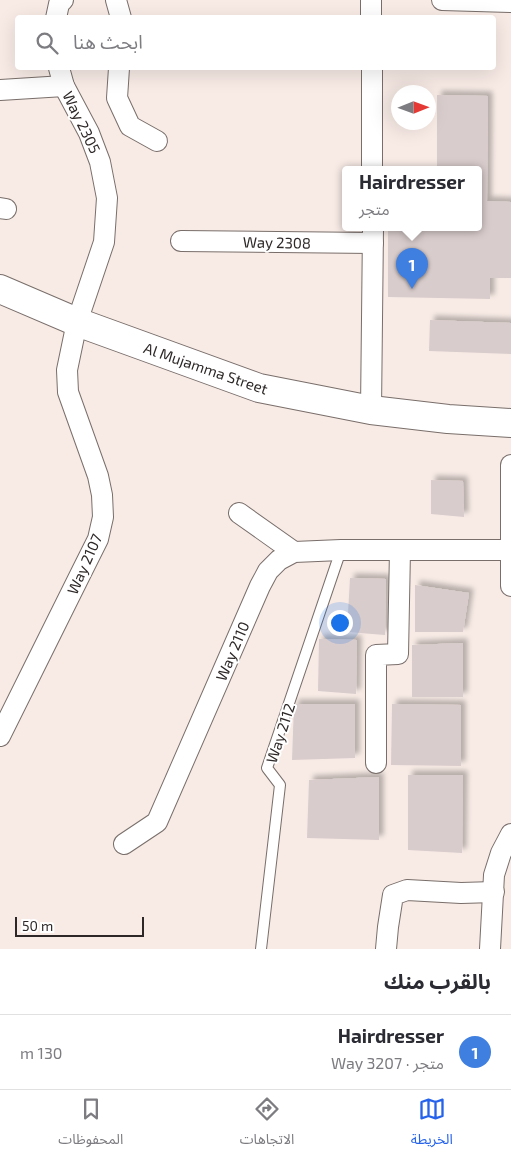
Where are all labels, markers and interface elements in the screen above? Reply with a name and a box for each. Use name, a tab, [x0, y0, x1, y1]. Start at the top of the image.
search box	[15, 15, 496, 70]
icon: search	[33, 29, 61, 57]
text: ابحث هنا	[73, 30, 143, 53]
north arrow	[391, 85, 436, 130]
street label: Way 2305	[59, 88, 105, 156]
popup	[342, 166, 482, 231]
text: Hairdresser	[359, 170, 465, 193]
text: متجر	[359, 199, 390, 218]
street label: Way 2308	[243, 232, 311, 252]
pin: 1	[396, 248, 428, 289]
street label: Al Mujamma Street	[141, 338, 271, 399]
street label: Way 2107	[63, 531, 105, 597]
your location	[327, 610, 353, 636]
street label: Way 2110	[211, 619, 253, 683]
street label: Way 2112	[262, 701, 298, 765]
scale bar	[15, 914, 144, 937]
text: 50 m	[22, 917, 53, 934]
text: بالقرب منك	[384, 968, 491, 993]
text: Hairdresser	[338, 1024, 444, 1047]
text: 130 m	[20, 1043, 63, 1062]
text: 1	[472, 1043, 478, 1062]
text: متجر · Way 3207	[331, 1053, 444, 1072]
tab: المحفوظات	[58, 1095, 123, 1154]
tab: الاتجاهات	[240, 1095, 294, 1154]
tab: الخريطة	[411, 1095, 453, 1154]

